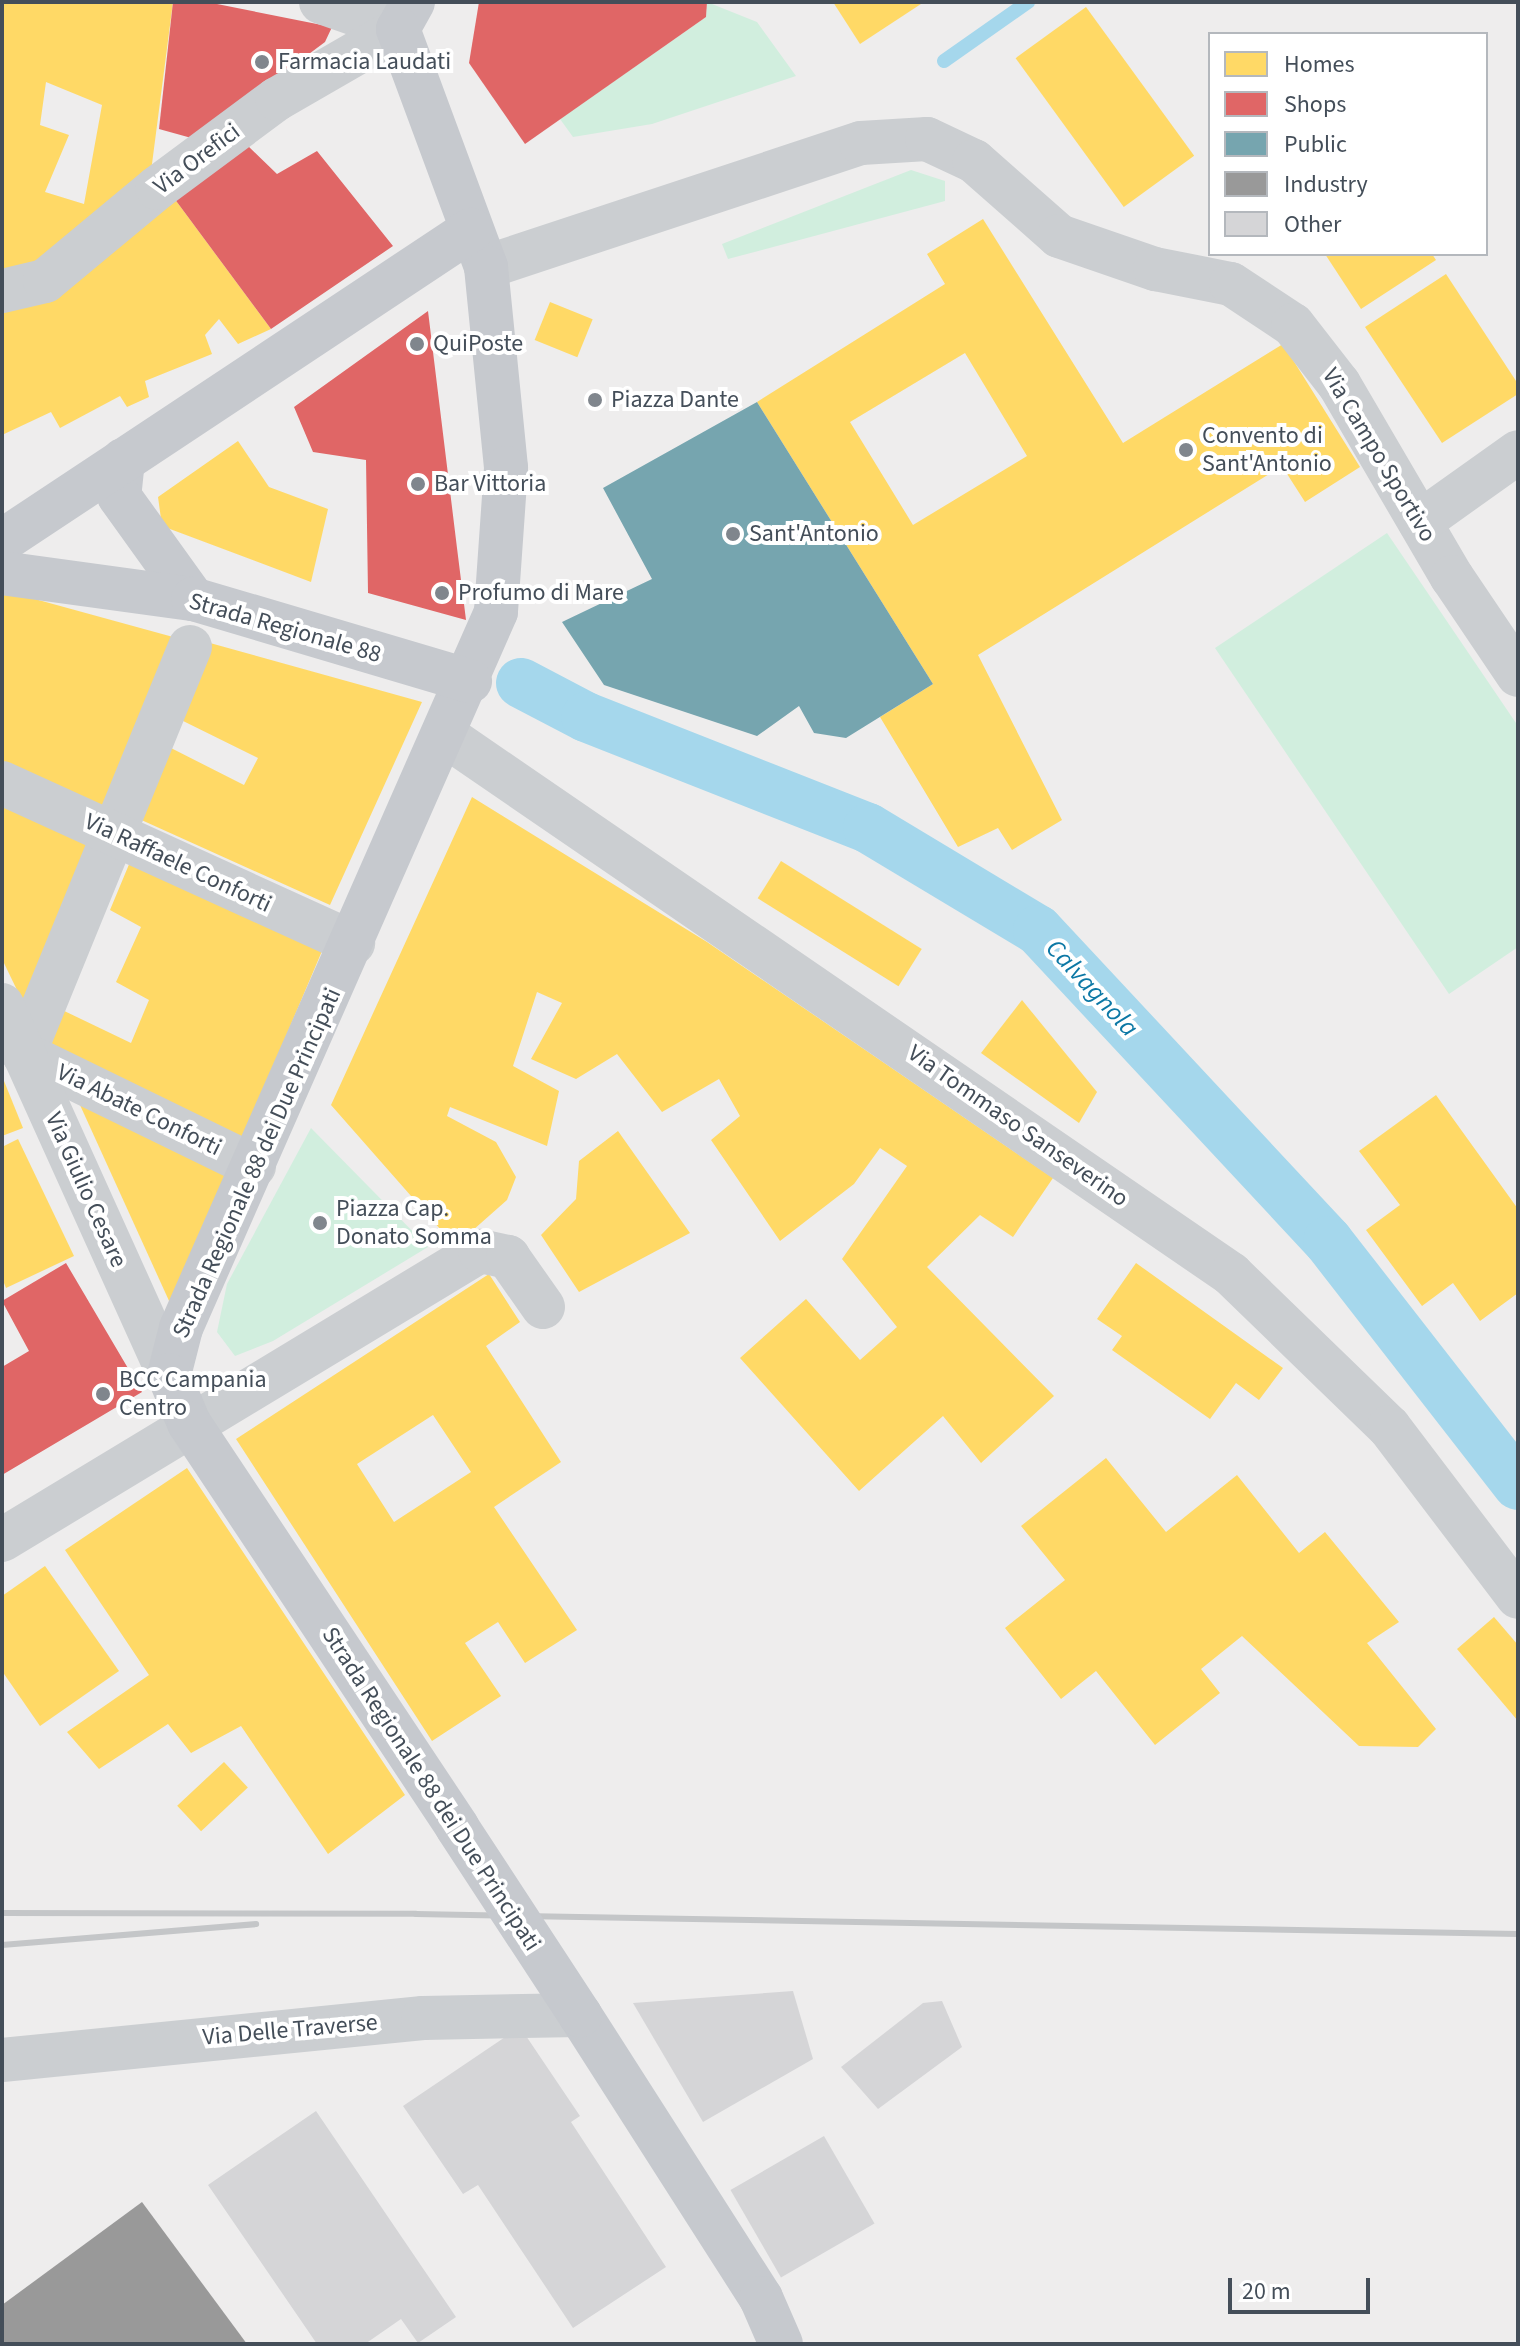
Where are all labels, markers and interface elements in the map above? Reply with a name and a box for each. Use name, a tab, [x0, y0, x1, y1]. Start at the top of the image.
legend	[1208, 32, 1488, 256]
text: Homes	[1284, 47, 1355, 82]
place label: Farmacia Laudati	[278, 48, 451, 76]
marker: Farmacia Laudati	[253, 53, 271, 71]
text: Shops	[1284, 87, 1346, 122]
street label: Via Orefici	[148, 117, 246, 201]
text: Public	[1284, 127, 1347, 162]
text: Industry	[1284, 167, 1368, 202]
text: Other	[1284, 207, 1341, 242]
place label: QuiPoste	[433, 330, 523, 358]
marker: QuiPoste	[408, 335, 426, 353]
street label: Via Campo Sportivo	[1316, 363, 1442, 547]
place label: Piazza Dante	[611, 386, 739, 414]
marker: Piazza Dante	[586, 391, 604, 409]
place label: Convento di Sant'Antonio	[1202, 422, 1332, 478]
marker: Convento di Sant'Antonio	[1177, 441, 1195, 459]
place label: Bar Vittoria	[434, 470, 546, 498]
marker: Bar Vittoria	[409, 475, 427, 493]
place label: Sant'Antonio	[749, 520, 879, 548]
marker: Sant'Antonio	[724, 525, 742, 543]
place label: Profumo di Mare	[458, 579, 624, 607]
marker: Profumo di Mare	[433, 584, 451, 602]
street label: Strada Regionale 88	[186, 587, 384, 669]
street label: Via Raffaele Conforti	[80, 807, 276, 919]
water label: Calvagnola	[1039, 933, 1145, 1043]
street label: Strada Regionale 88 dei Due Principati	[167, 983, 347, 1343]
street label: Via Tommaso Sanseverino	[902, 1039, 1134, 1213]
street label: Via Abate Conforti	[52, 1058, 226, 1162]
street label: Via Giulio Cesare	[39, 1108, 133, 1272]
place label: Piazza Cap. Donato Somma	[336, 1195, 492, 1251]
marker: Piazza Cap. Donato Somma	[311, 1214, 329, 1232]
place label: BCC Campania Centro	[119, 1366, 267, 1422]
marker: BCC Campania Centro	[94, 1385, 112, 1403]
street label: Strada Regionale 88 dei Due Principati	[315, 1622, 547, 1956]
street label: Via Delle Traverse	[201, 2008, 379, 2052]
scale bar	[1232, 2262, 1374, 2312]
text: 20 m	[1242, 2274, 1291, 2309]

